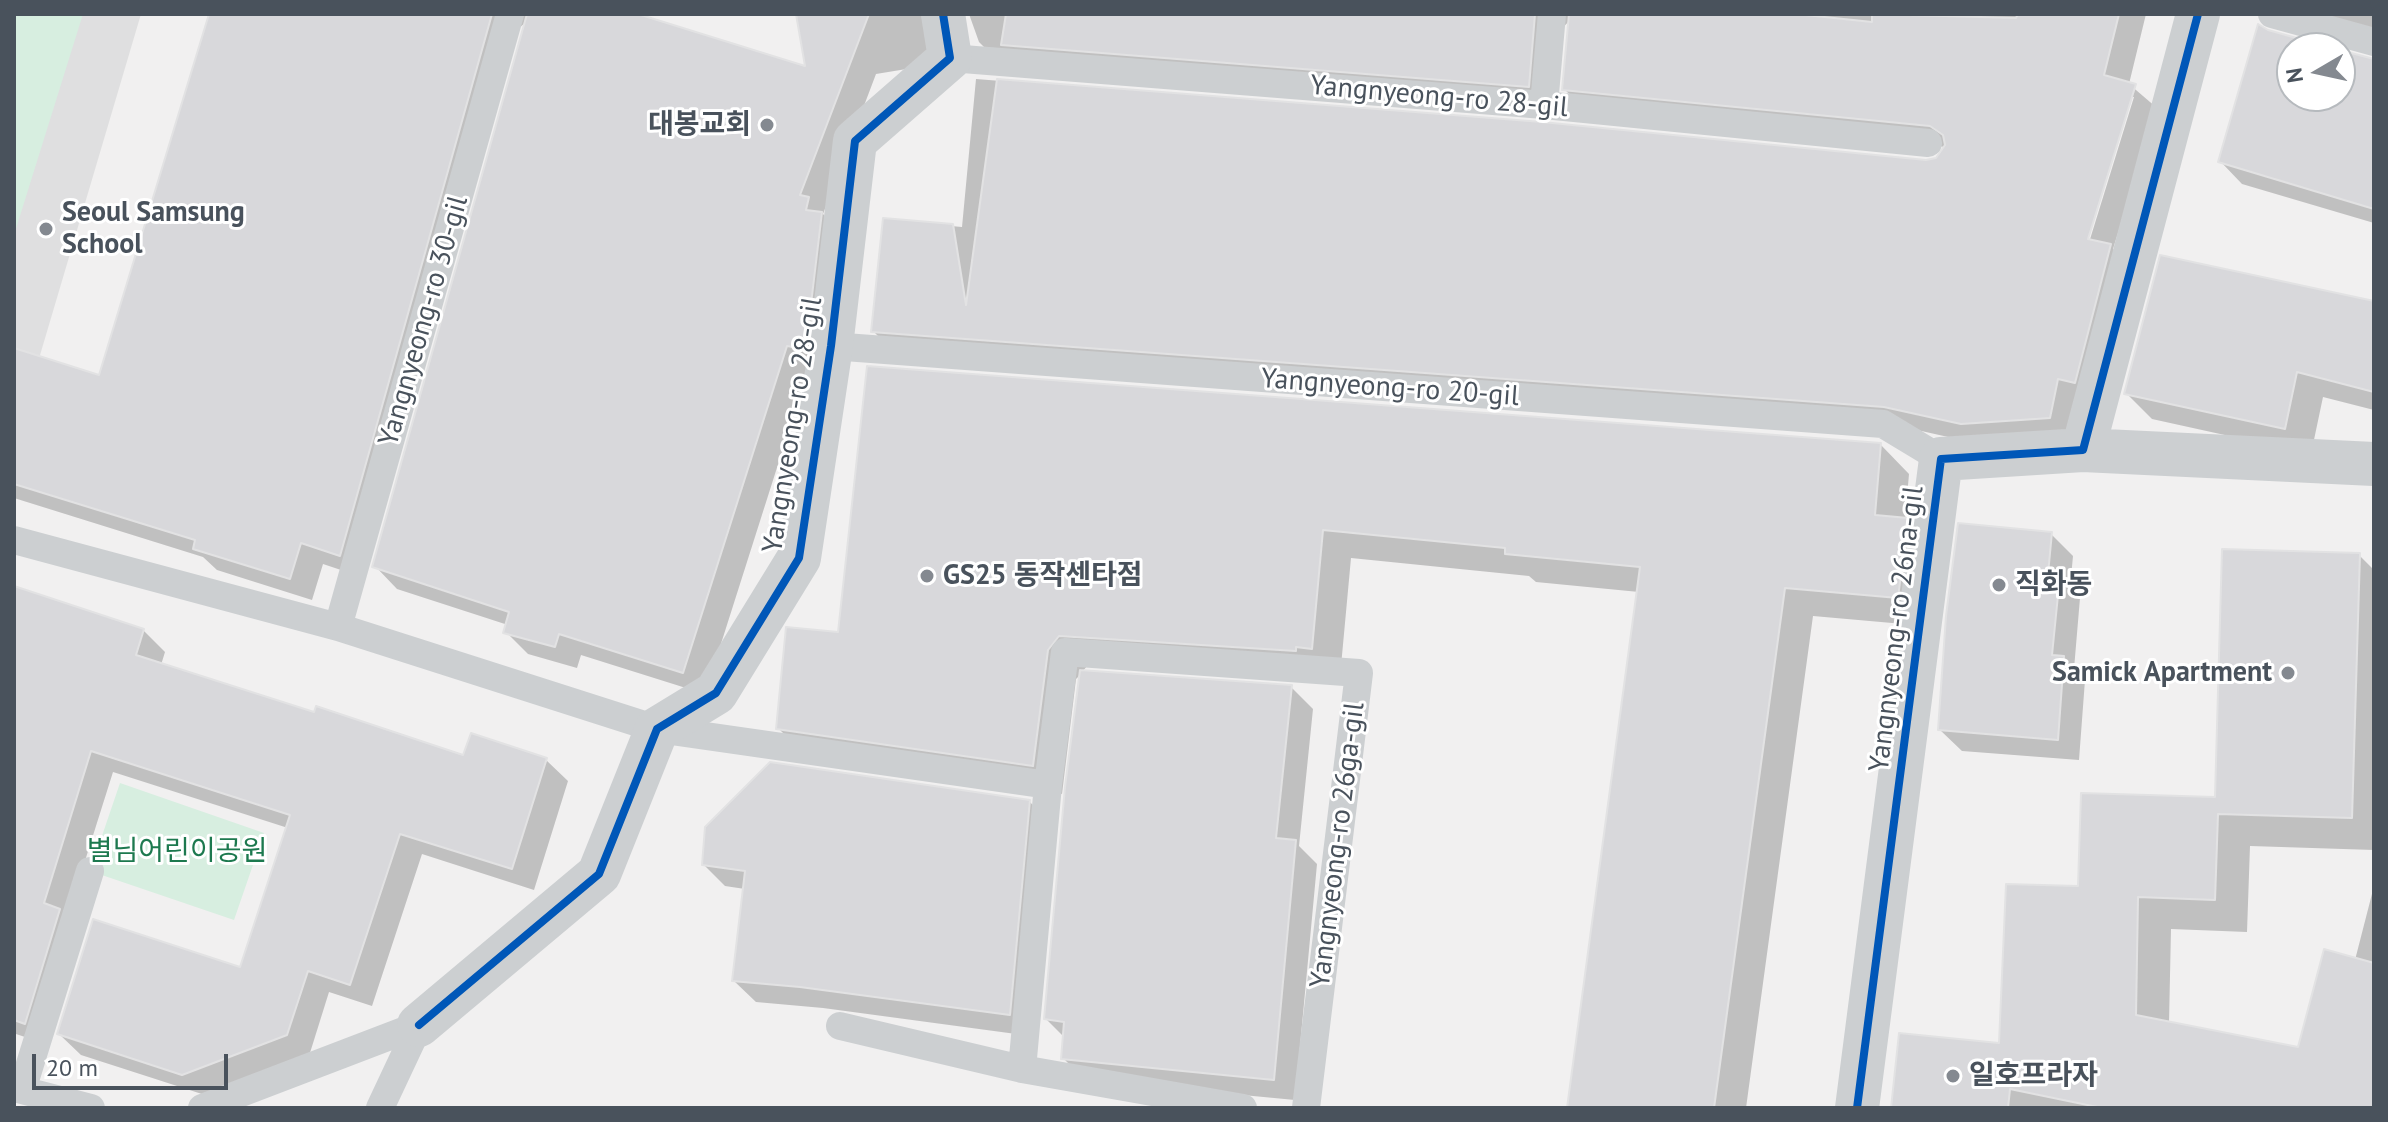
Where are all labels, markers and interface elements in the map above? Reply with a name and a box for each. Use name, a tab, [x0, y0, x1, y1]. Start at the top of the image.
north arrow	[2276, 32, 2356, 112]
text: N	[2279, 66, 2309, 85]
street label: Yangnyeong-ro 28-gil	[1309, 69, 1569, 125]
place label: 대봉교회	[648, 108, 751, 142]
marker: 대봉교회	[758, 116, 776, 134]
street label: Yangnyeong-ro 30-gil	[372, 192, 476, 450]
place label: Seoul Samsung School	[62, 196, 245, 262]
marker: Seoul Samsung School	[37, 220, 55, 238]
street label: Yangnyeong-ro 28-gil	[756, 295, 830, 555]
street label: Yangnyeong-ro 20-gil	[1260, 362, 1520, 414]
street label: Yangnyeong-ro 26na-gil	[1863, 484, 1931, 774]
place label: GS25 동작센타점	[943, 559, 1143, 593]
marker: GS25 동작센타점	[918, 567, 936, 585]
place label: 직화동	[2015, 568, 2092, 602]
marker: 직화동	[1990, 576, 2008, 594]
place label: Samick Apartment	[2052, 656, 2272, 690]
marker: Samick Apartment	[2279, 664, 2297, 682]
street label: Yangnyeong-ro 26ga-gil	[1304, 700, 1372, 990]
park label: 별님어린이공원	[87, 835, 267, 869]
scale bar	[36, 1038, 232, 1088]
text: 20 m	[46, 1052, 98, 1083]
place label: 일호프라자	[1969, 1059, 2098, 1093]
marker: 일호프라자	[1944, 1067, 1962, 1085]

